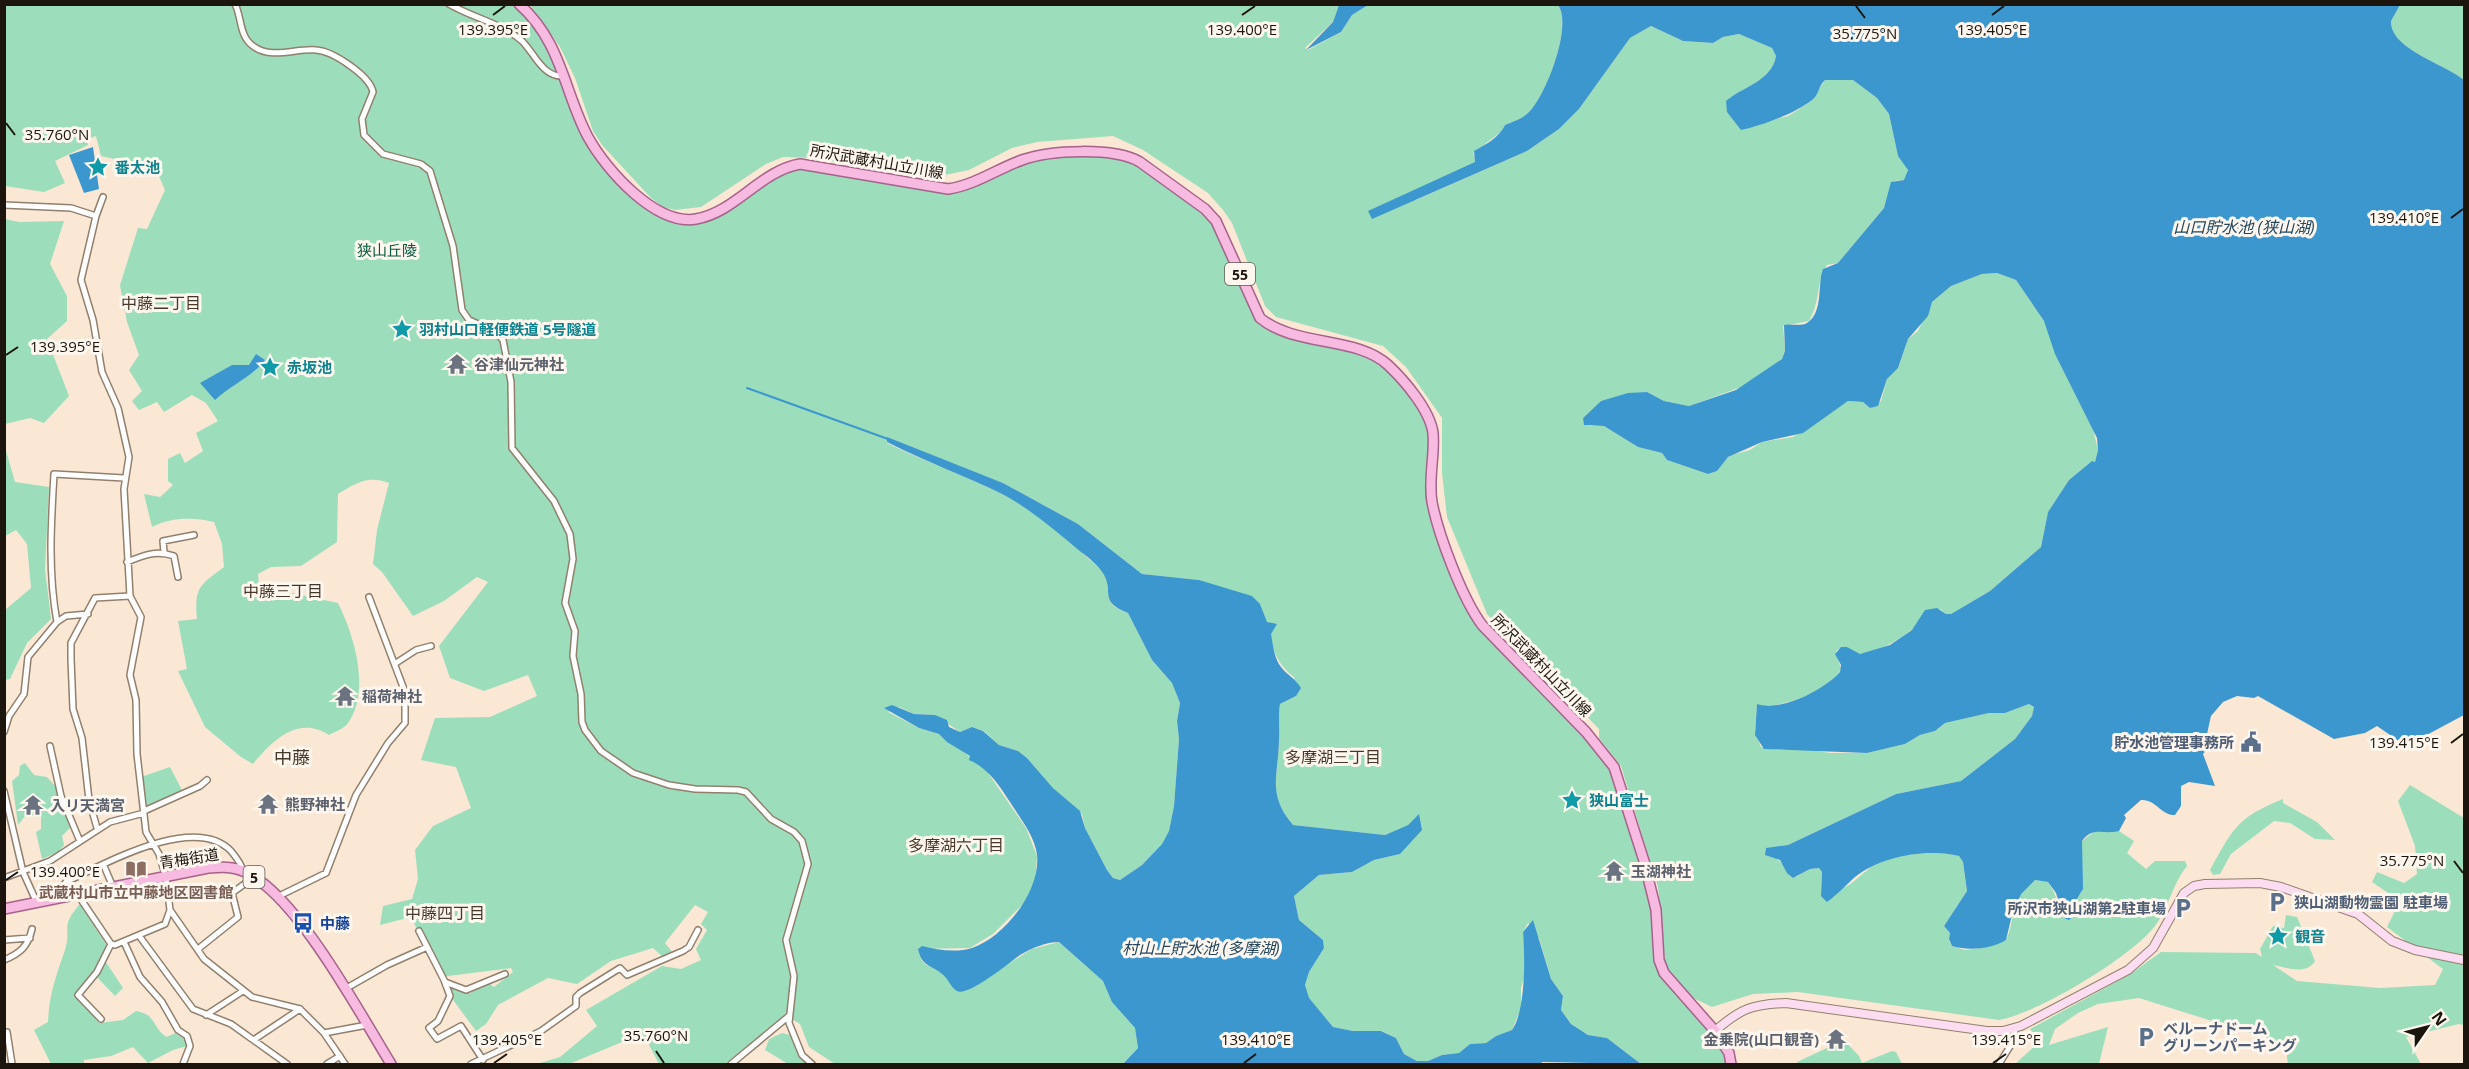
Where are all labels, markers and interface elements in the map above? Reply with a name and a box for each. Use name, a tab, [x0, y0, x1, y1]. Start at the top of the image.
text: 139.395°E	[458, 19, 528, 39]
text: 139.400°E	[1207, 19, 1277, 39]
text: 139.405°E	[1957, 19, 2027, 39]
text: 35.775°N	[1833, 23, 1897, 43]
text: 35.760°N	[25, 124, 89, 144]
street label: 所沢武蔵村山立川線	[809, 139, 945, 183]
place icon: 番太池	[86, 155, 110, 179]
place label: 番太池	[115, 157, 160, 177]
text: 139.410°E	[2369, 207, 2439, 227]
water label: 山口貯水池 (狭山湖)	[2173, 216, 2315, 238]
park label: 狭山丘陵	[357, 240, 417, 260]
road number: 55	[1225, 263, 1255, 285]
district label: 中藤二丁目	[121, 292, 201, 314]
place icon: 羽村山口軽便鉄道 5号隧道	[390, 317, 414, 341]
place label: 羽村山口軽便鉄道 5号隧道	[419, 319, 596, 339]
text: 139.395°E	[30, 336, 100, 356]
temple icon: 谷津仙元神社	[445, 352, 469, 376]
place label: 谷津仙元神社	[474, 354, 564, 374]
place icon: 赤坂池	[258, 355, 282, 379]
place label: 赤坂池	[287, 357, 332, 377]
district label: 中藤三丁目	[243, 580, 323, 602]
street label: 所沢武蔵村山立川線	[1488, 609, 1596, 721]
temple icon: 稲荷神社	[333, 684, 357, 708]
place label: 稲荷神社	[362, 686, 422, 706]
public building icon: 貯水池管理事務所	[2239, 730, 2263, 754]
place label: 貯水池管理事務所	[2114, 732, 2234, 752]
text: 139.415°E	[2369, 732, 2439, 752]
district label: 中藤	[274, 745, 310, 769]
district label: 多摩湖三丁目	[1285, 746, 1381, 768]
place icon: 狭山富士	[1560, 788, 1584, 812]
place label: 狭山富士	[1589, 790, 1649, 810]
temple icon: 熊野神社	[256, 792, 280, 816]
temple icon: 入リ天満宮	[21, 793, 45, 817]
place label: 熊野神社	[285, 794, 345, 814]
place label: 入リ天満宮	[50, 795, 125, 815]
district label: 多摩湖六丁目	[908, 834, 1004, 856]
street label: 青梅街道	[158, 843, 220, 873]
text: 35.775°N	[2380, 850, 2444, 870]
library icon: 武蔵村山市立中藤地区図書館	[124, 857, 148, 881]
temple icon: 玉湖神社	[1602, 859, 1626, 883]
text: 139.400°E	[30, 861, 100, 881]
place label: 玉湖神社	[1631, 861, 1691, 881]
road number: 5	[244, 866, 264, 888]
place label: 武蔵村山市立中藤地区図書館	[38, 882, 234, 902]
parking icon: 狭山湖動物霊園 駐車場	[2265, 890, 2289, 914]
place label: 狭山湖動物霊園 駐車場	[2294, 892, 2448, 912]
parking icon: 所沢市狭山湖第2駐車場	[2171, 896, 2195, 920]
place label: 所沢市狭山湖第2駐車場	[2007, 898, 2166, 918]
district label: 中藤四丁目	[405, 902, 485, 924]
bus stop icon: 中藤	[291, 911, 315, 935]
place label: 中藤	[320, 913, 350, 933]
place icon: 観音	[2266, 924, 2290, 948]
place label: 観音	[2295, 926, 2325, 946]
water label: 村山上貯水池 (多摩湖)	[1122, 937, 1280, 959]
north arrow	[2397, 997, 2457, 1057]
text: N	[2427, 1007, 2452, 1030]
place label: ベルーナドーム グリーンパーキング	[2163, 1018, 2297, 1055]
text: 35.760°N	[624, 1025, 688, 1045]
parking icon: ベルーナドーム グリーンパーキング	[2134, 1025, 2158, 1049]
temple icon: 金乗院(山口観音)	[1824, 1027, 1848, 1051]
text: 139.405°E	[472, 1029, 542, 1049]
text: 139.410°E	[1221, 1029, 1291, 1049]
place label: 金乗院(山口観音)	[1704, 1029, 1819, 1049]
text: 139.415°E	[1971, 1029, 2041, 1049]

